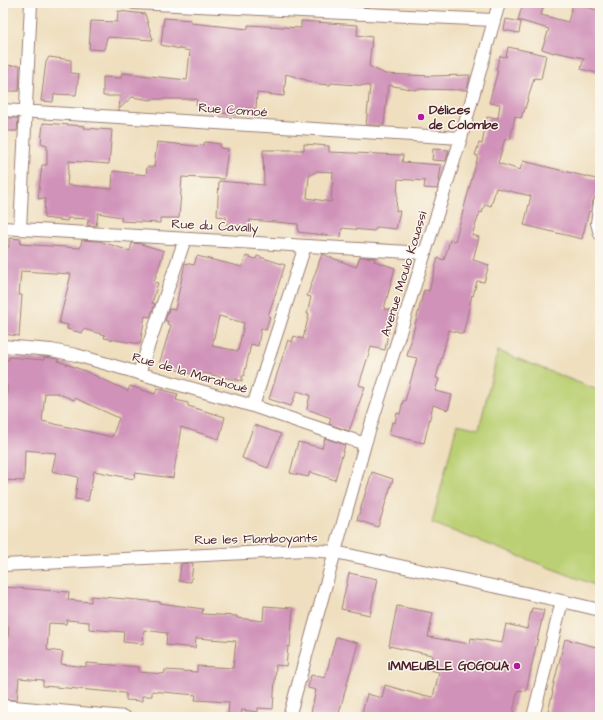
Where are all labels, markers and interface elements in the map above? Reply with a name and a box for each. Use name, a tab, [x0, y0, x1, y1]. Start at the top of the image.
street label: Rue Comoé	[198, 99, 268, 121]
place label: Délices de Colombe	[428, 101, 498, 134]
marker: Délices de Colombe	[416, 112, 426, 122]
street label: Avenue Moulo Kouassi	[376, 209, 432, 339]
street label: Rue du Cavally	[171, 215, 259, 238]
street label: Rue de la Marahoué	[130, 348, 250, 398]
street label: Rue les Flamboyants	[194, 529, 318, 550]
place label: IMMEUBLE GOGOUA	[388, 657, 510, 675]
marker: IMMEUBLE GOGOUA	[512, 661, 522, 671]

